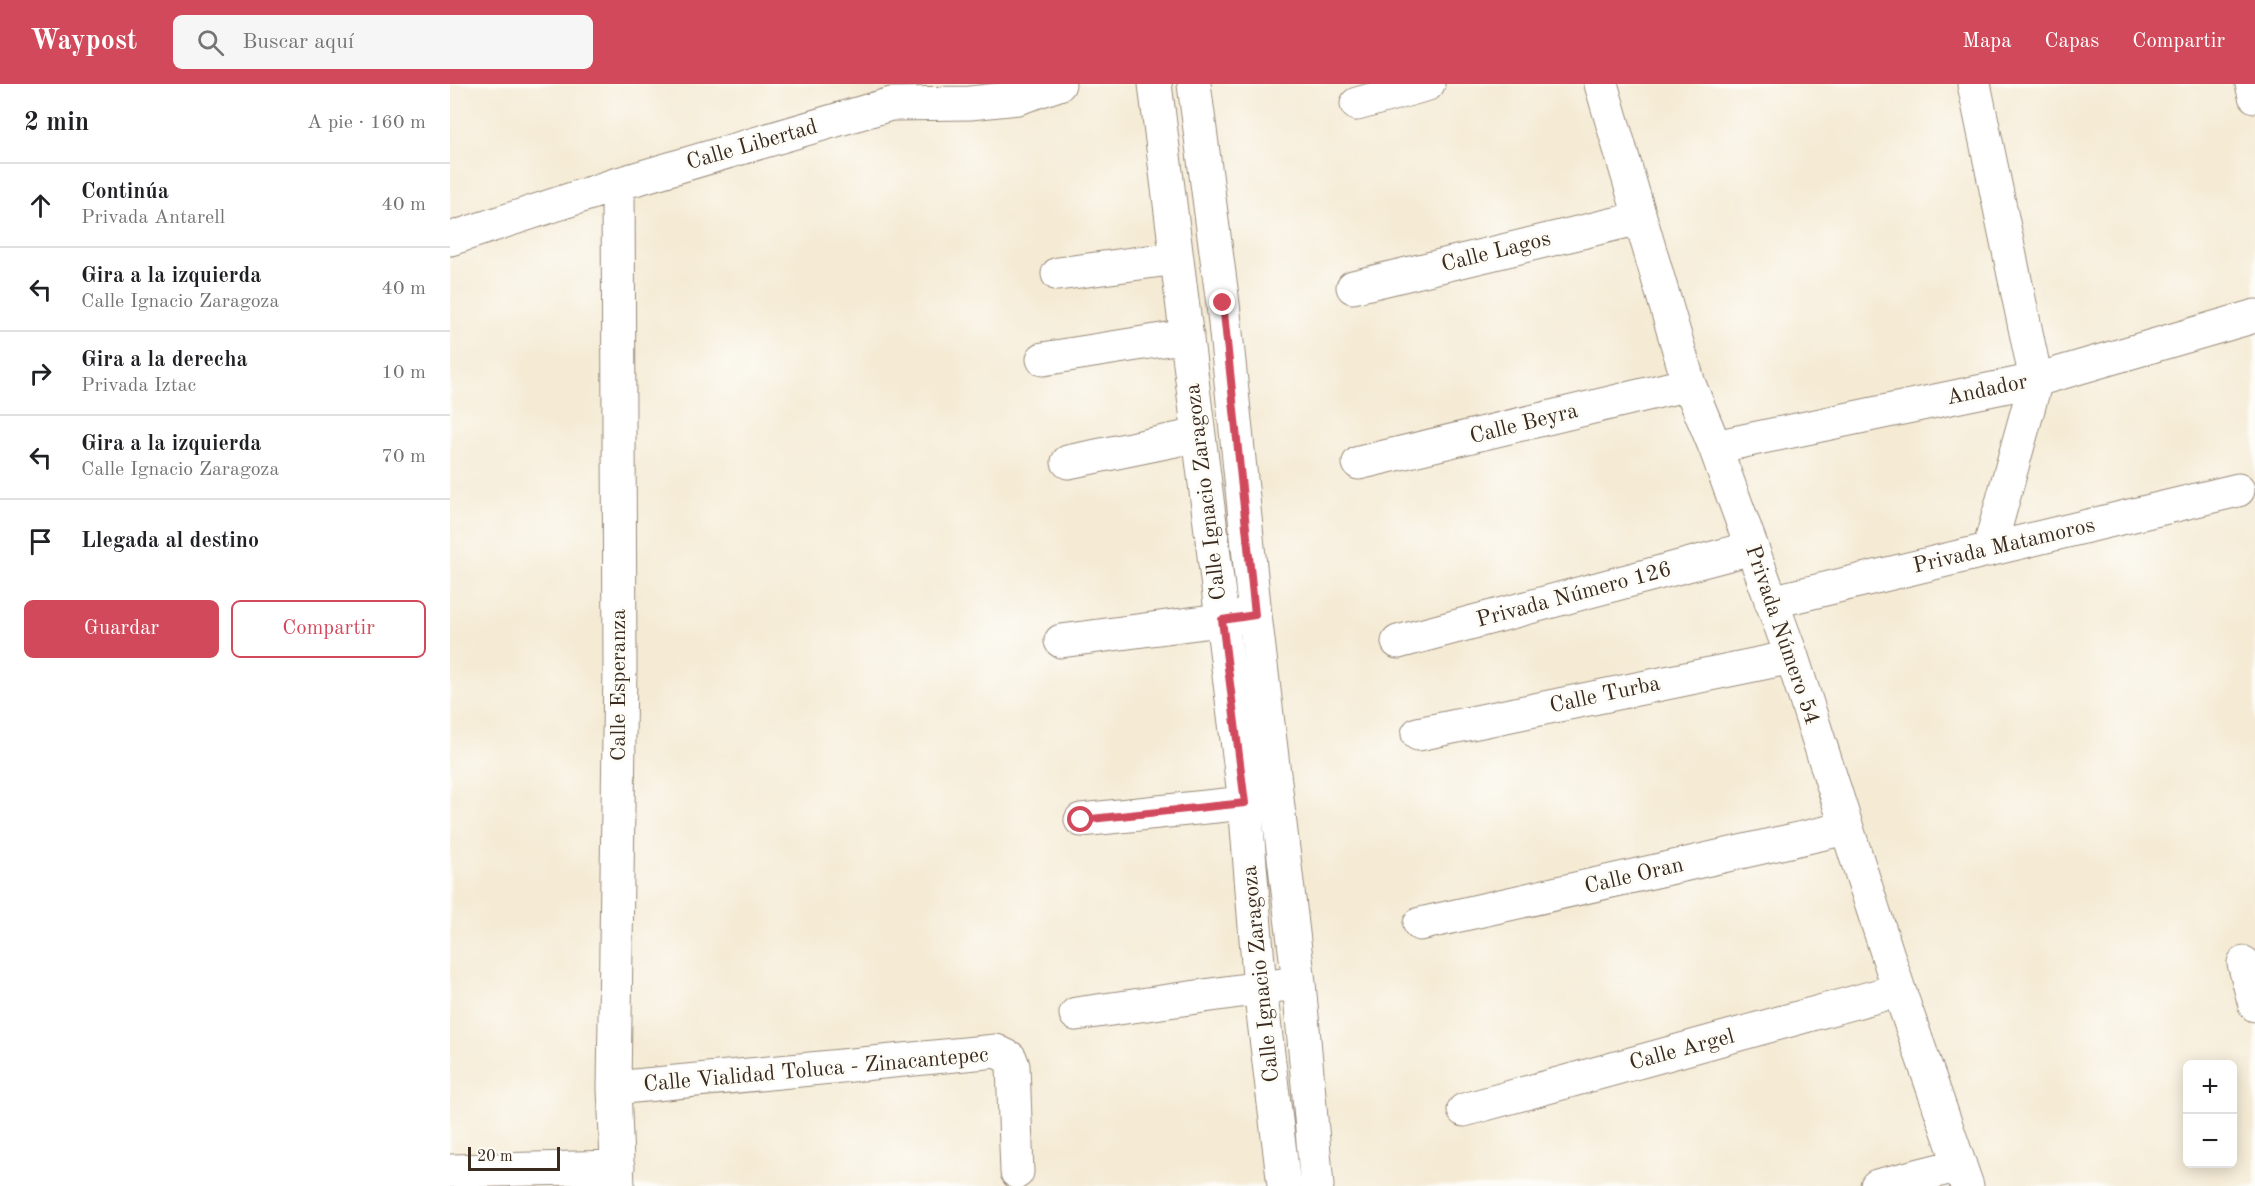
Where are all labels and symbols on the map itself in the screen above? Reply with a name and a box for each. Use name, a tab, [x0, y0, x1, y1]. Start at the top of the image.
street label: Calle Libertad	[684, 116, 820, 174]
street label: Calle Lagos	[1439, 228, 1553, 276]
route end	[1209, 289, 1235, 315]
street label: Andador	[1944, 371, 2030, 409]
street label: Calle Ignacio Zaragoza	[1182, 382, 1230, 602]
street label: Calle Beyra	[1468, 400, 1580, 448]
street label: Privada Matamoros	[1911, 514, 2097, 578]
street label: Privada Número 54	[1741, 542, 1823, 728]
street label: Privada Número 126	[1474, 558, 1674, 632]
street label: Calle Esperanza	[608, 609, 630, 761]
street label: Calle Turba	[1548, 673, 1662, 717]
route start	[1067, 806, 1093, 832]
street label: Calle Oran	[1582, 854, 1686, 898]
street label: Calle Ignacio Zaragoza	[1239, 864, 1283, 1084]
street label: Calle Argel	[1627, 1025, 1737, 1075]
street label: Calle Vialidad Toluca - Zinacantepec	[642, 1044, 990, 1096]
scale bar	[468, 1144, 560, 1172]

